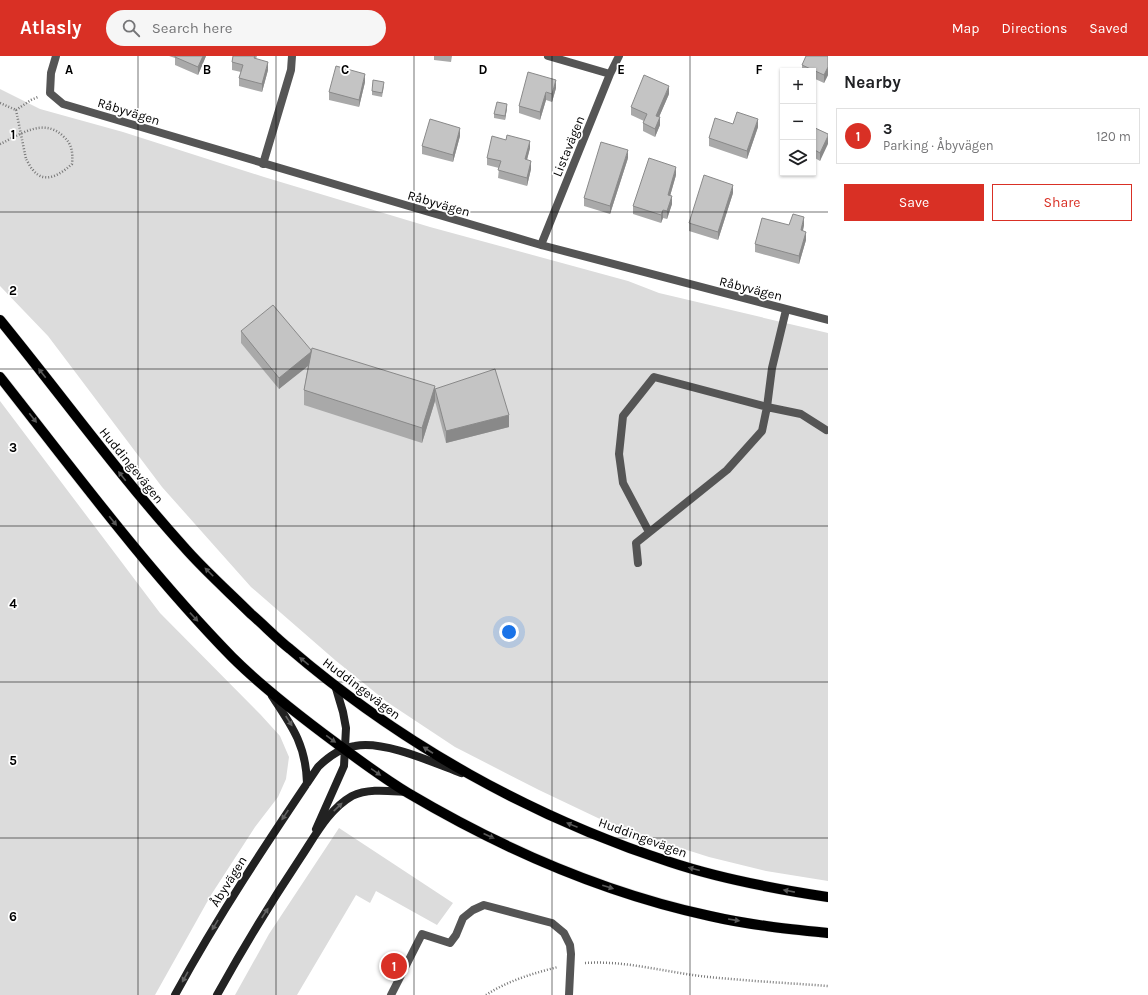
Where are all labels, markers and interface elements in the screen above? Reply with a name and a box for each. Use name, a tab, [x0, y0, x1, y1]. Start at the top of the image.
search box	[106, 10, 386, 46]
text: Atlasly	[20, 17, 82, 39]
icon: search	[120, 17, 142, 39]
text: Search here	[152, 19, 232, 37]
text: Map	[952, 20, 980, 37]
text: Directions	[1002, 20, 1067, 37]
text: Saved	[1089, 20, 1128, 37]
text: A	[65, 62, 73, 77]
text: B	[203, 62, 211, 77]
text: C	[341, 62, 349, 77]
text: D	[479, 62, 488, 77]
text: E	[617, 62, 625, 77]
text: F	[755, 62, 763, 77]
map controls	[780, 68, 816, 176]
button: +	[780, 68, 816, 104]
text: Nearby	[844, 72, 901, 92]
street label: Råbyvägen	[96, 95, 162, 128]
button: −	[780, 104, 816, 140]
street label: Listavägen	[549, 114, 587, 179]
text: 3	[883, 120, 892, 138]
text: 1	[11, 127, 15, 142]
text: 1	[856, 129, 860, 144]
text: 120 m	[1096, 129, 1131, 144]
text: Parking · Åbyvägen	[883, 138, 994, 153]
button: layers	[780, 140, 816, 176]
button: Save	[844, 184, 984, 221]
button: Share	[992, 184, 1132, 221]
street label: Råbyvägen	[406, 187, 472, 220]
street label: Råbyvägen	[718, 273, 784, 304]
text: 2	[9, 283, 17, 298]
one-way arrow	[38, 368, 47, 379]
one-way arrow	[28, 413, 37, 424]
street label: Huddingevägen	[96, 424, 167, 506]
text: 3	[9, 440, 17, 455]
one-way arrow	[118, 470, 127, 481]
one-way arrow	[109, 515, 117, 526]
one-way arrow	[204, 567, 214, 577]
text: 4	[9, 596, 17, 611]
one-way arrow	[190, 612, 199, 622]
your location	[499, 622, 519, 642]
street label: Huddingevägen	[320, 654, 403, 722]
one-way arrow	[299, 656, 310, 665]
one-way arrow	[285, 716, 293, 726]
one-way arrow	[326, 735, 336, 743]
one-way arrow	[423, 746, 433, 754]
text: 5	[9, 753, 17, 768]
one-way arrow	[371, 768, 381, 776]
one-way arrow	[333, 803, 343, 812]
one-way arrow	[281, 810, 289, 820]
street label: Huddingevägen	[596, 814, 689, 860]
one-way arrow	[566, 822, 577, 828]
one-way arrow	[483, 833, 495, 839]
street label: Åbyvägen	[206, 853, 250, 909]
one-way arrow	[688, 866, 700, 872]
one-way arrow	[603, 885, 615, 891]
one-way arrow	[783, 888, 796, 894]
one-way arrow	[261, 907, 268, 919]
text: 6	[9, 909, 17, 924]
one-way arrow	[728, 917, 740, 923]
one-way arrow	[212, 919, 219, 931]
pin: 1	[381, 951, 407, 981]
one-way arrow	[182, 971, 188, 983]

